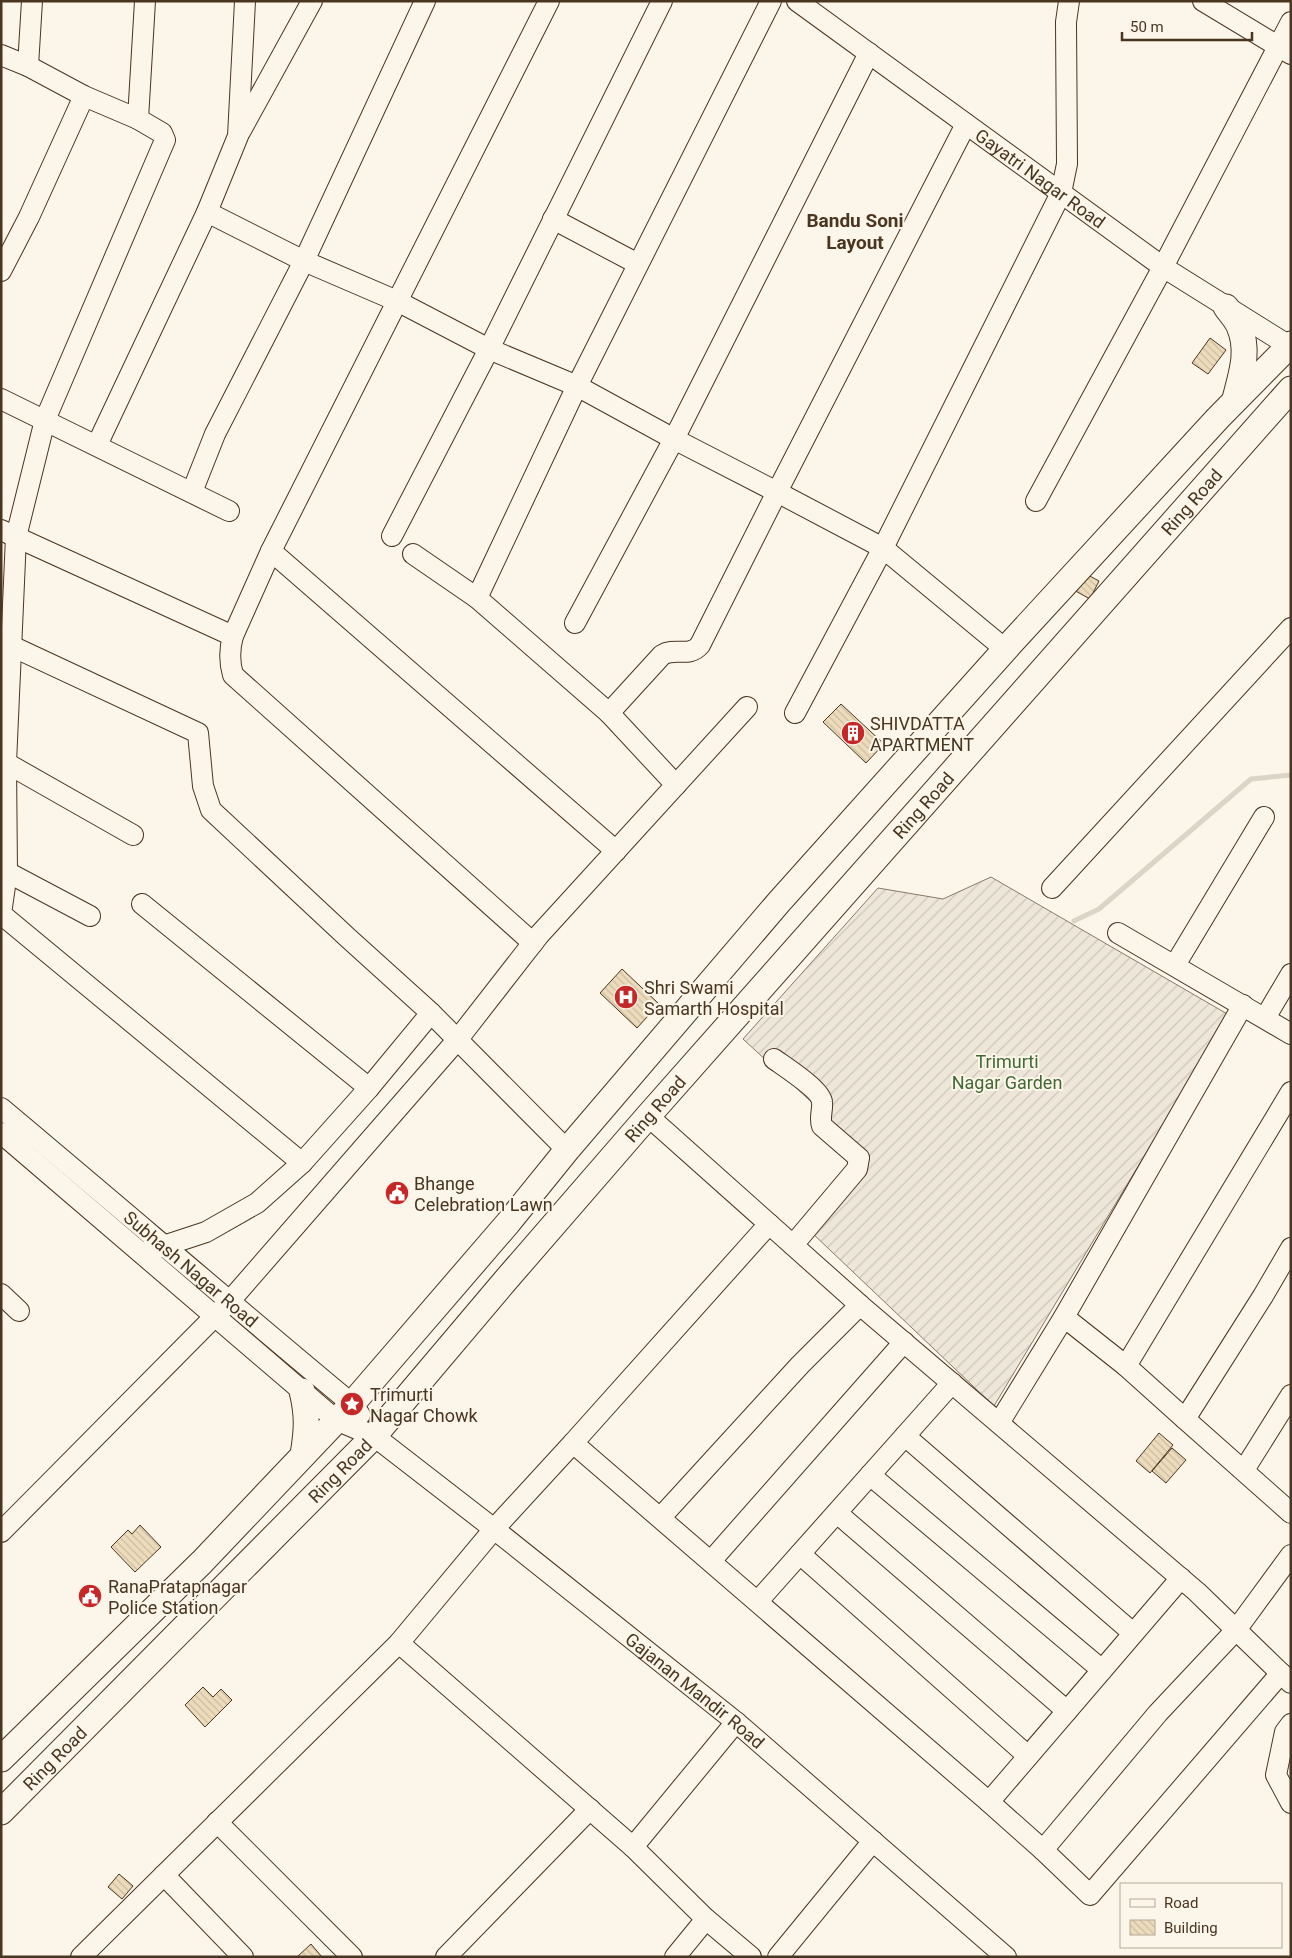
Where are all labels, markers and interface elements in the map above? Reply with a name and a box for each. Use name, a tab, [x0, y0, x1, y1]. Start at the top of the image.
scale bar	[1122, 10, 1252, 42]
text: 50 m	[1130, 18, 1164, 36]
street label: Gayatri Nagar Road	[971, 124, 1110, 232]
district label: Bandu Soni Layout	[806, 209, 904, 254]
street label: Ring Road	[1157, 464, 1226, 539]
place label: SHIVDATTA APARTMENT	[870, 713, 974, 755]
building icon: SHIVDATTA APARTMENT	[840, 720, 866, 746]
street label: Ring Road	[888, 768, 958, 842]
place label: Shri Swami Samarth Hospital	[644, 977, 784, 1019]
hospital icon: Shri Swami Samarth Hospital	[613, 984, 639, 1010]
park label: Trimurti Nagar Garden	[952, 1051, 1062, 1093]
street label: Ring Road	[620, 1071, 689, 1146]
place label: Bhange Celebration Lawn	[414, 1173, 553, 1215]
public building icon: Bhange Celebration Lawn	[384, 1180, 410, 1206]
street label: Subhash Nagar Road	[120, 1206, 262, 1331]
place label: Trimurti Nagar Chowk	[370, 1384, 479, 1426]
place icon: Trimurti Nagar Chowk	[339, 1391, 365, 1417]
street label: Ring Road	[304, 1434, 376, 1507]
place label: RanaPratapnagar Police Station	[108, 1576, 247, 1618]
public building icon: RanaPratapnagar Police Station	[77, 1583, 103, 1609]
street label: Gajanan Mandir Road	[622, 1628, 769, 1753]
street label: Ring Road	[18, 1722, 91, 1794]
legend	[1120, 1883, 1282, 1948]
text: Road	[1164, 1894, 1198, 1912]
text: Building	[1164, 1919, 1218, 1937]

